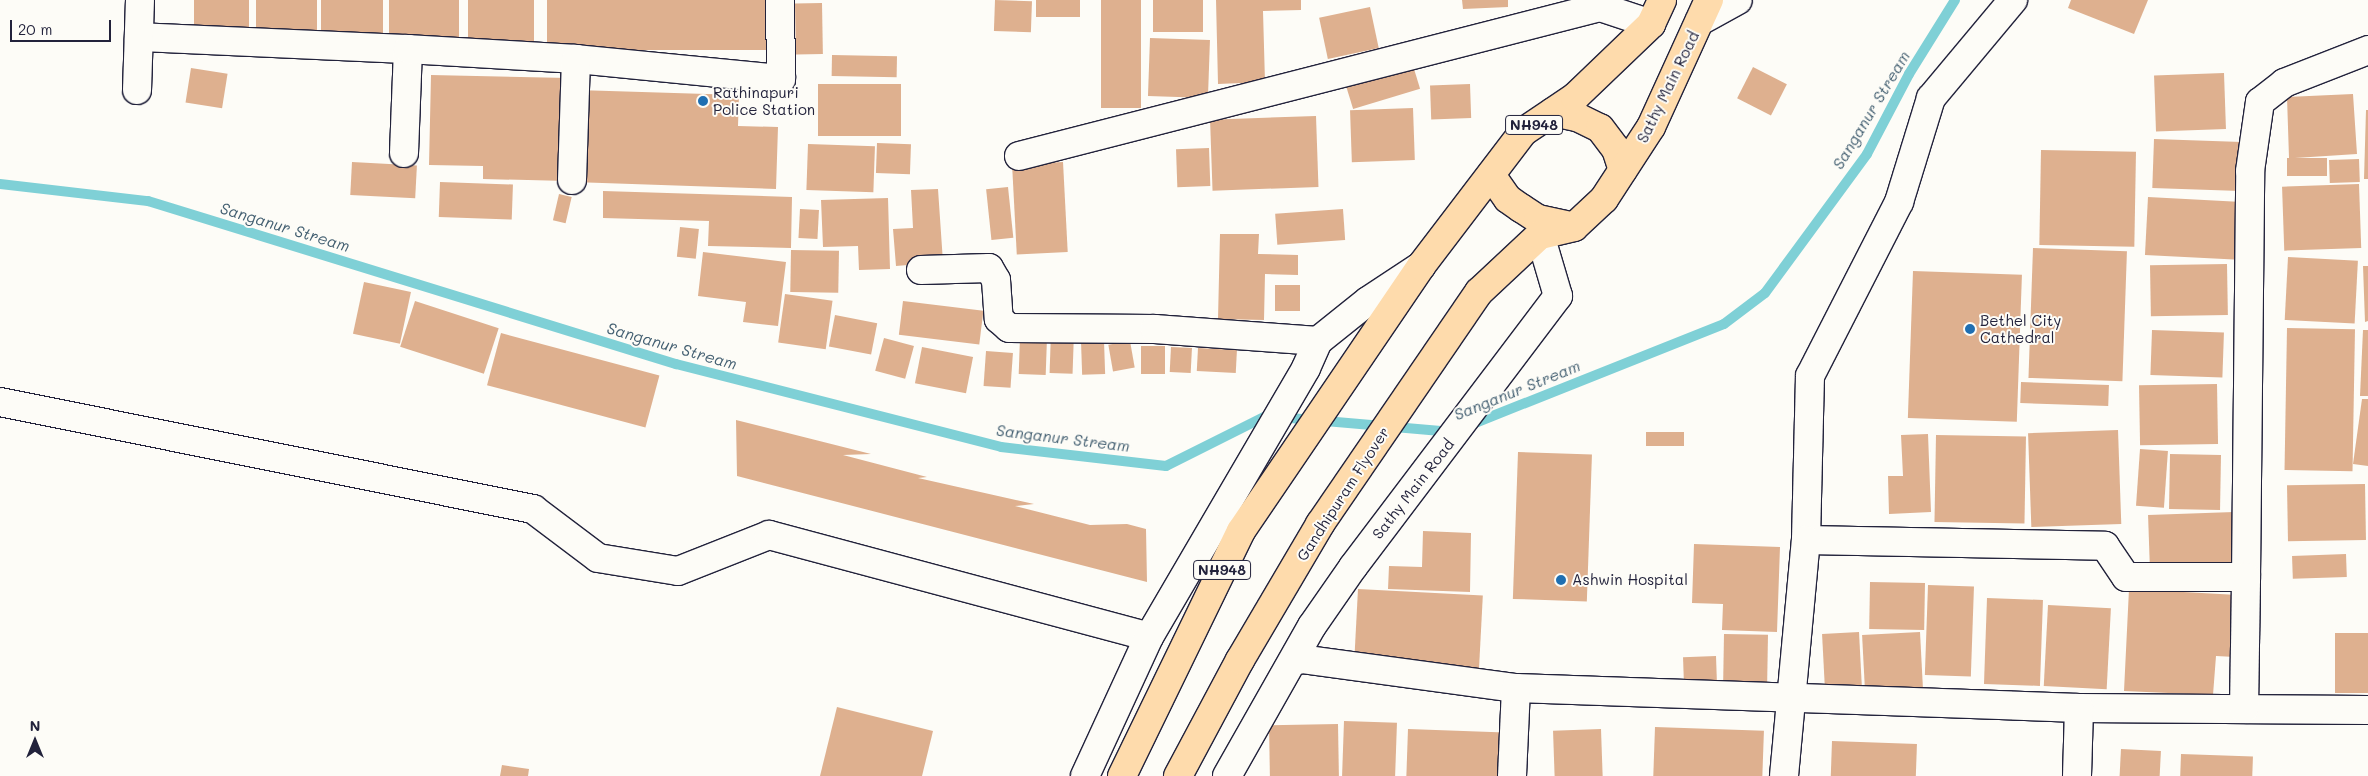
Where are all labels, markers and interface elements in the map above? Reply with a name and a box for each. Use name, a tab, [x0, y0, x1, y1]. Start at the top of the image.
scale bar	[12, 10, 114, 42]
text: 20 m	[18, 19, 52, 39]
street label: Sathy Main Road	[1633, 28, 1703, 146]
water label: Sanganur Stream	[1828, 47, 1914, 173]
place label: Rathinapuri Police Station	[713, 83, 815, 118]
marker: Rathinapuri Police Station	[697, 95, 709, 107]
road number: NH948	[1504, 114, 1564, 136]
water label: Sanganur Stream	[218, 198, 352, 256]
place label: Bethel City Cathedral	[1980, 311, 2061, 346]
water label: Sanganur Stream	[605, 318, 739, 374]
marker: Bethel City Cathedral	[1964, 323, 1976, 335]
water label: Sanganur Stream	[1451, 356, 1583, 424]
water label: Sanganur Stream	[995, 420, 1131, 456]
street label: Gandhipuram Flyover	[1293, 424, 1393, 564]
street label: Sathy Main Road	[1368, 435, 1458, 543]
road number: NH948	[1192, 558, 1252, 582]
place label: Ashwin Hospital	[1572, 571, 1688, 589]
marker: Ashwin Hospital	[1554, 573, 1568, 587]
north arrow	[10, 716, 60, 766]
text: N	[30, 716, 40, 735]

